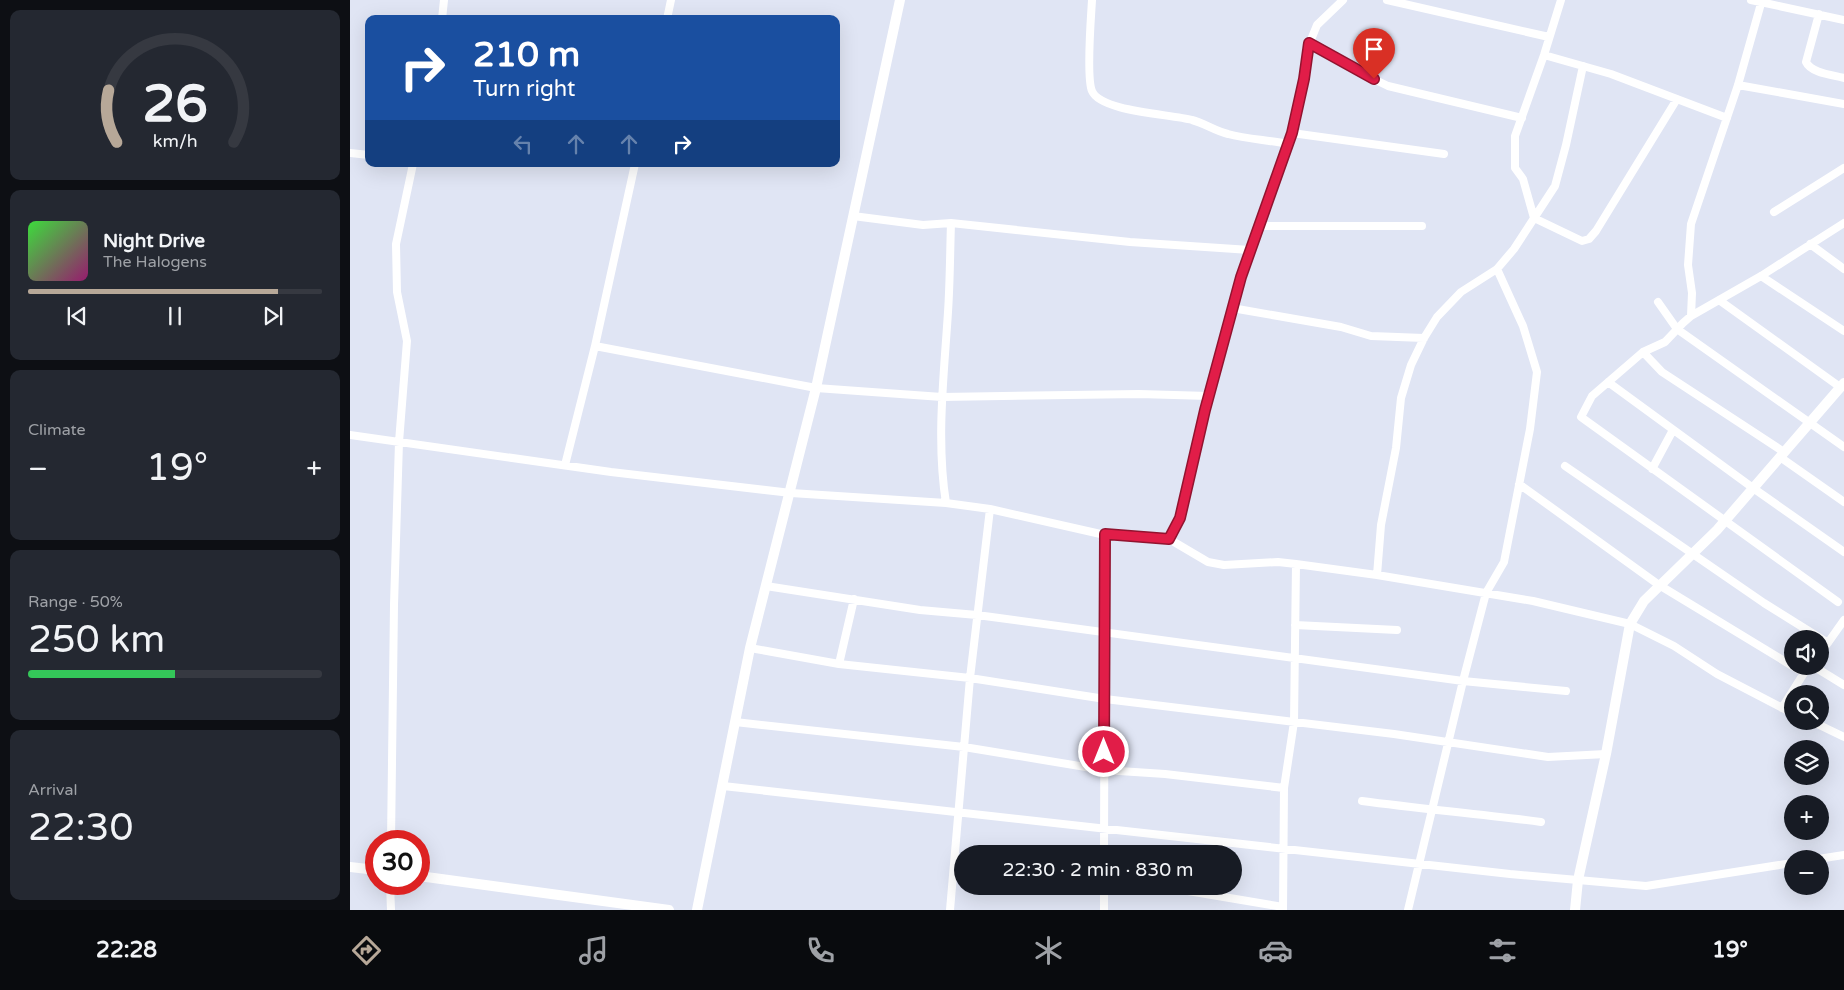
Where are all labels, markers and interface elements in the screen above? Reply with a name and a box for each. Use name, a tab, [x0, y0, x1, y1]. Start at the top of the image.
pin	[1353, 28, 1395, 79]
text: 210 m	[473, 34, 580, 76]
icon: right	[390, 35, 455, 100]
icon: arrive	[1360, 35, 1388, 63]
text: 26	[142, 73, 208, 136]
text: Turn right	[473, 76, 575, 102]
icon: left	[509, 130, 537, 158]
icon: ahead	[562, 130, 590, 158]
icon: ahead	[615, 130, 643, 158]
icon: right	[668, 130, 696, 158]
text: km/h	[153, 131, 197, 152]
text: Night Drive	[103, 230, 205, 252]
text: The Halogens	[103, 252, 207, 272]
icon: previous	[63, 302, 91, 330]
icon: pause	[161, 302, 189, 330]
icon: next	[259, 302, 287, 330]
text: Climate	[28, 420, 86, 440]
text: 19°	[146, 445, 208, 491]
text: −	[28, 452, 48, 486]
text: +	[306, 452, 322, 486]
text: Range · 50%	[28, 592, 123, 612]
text: 250 km	[28, 617, 165, 663]
map controls	[1784, 630, 1829, 895]
button: sound	[1784, 630, 1829, 675]
button: search	[1784, 685, 1829, 730]
position arrow	[1077, 725, 1129, 777]
button: layers	[1784, 740, 1829, 785]
text: Arrival	[28, 780, 77, 800]
button: +	[1784, 795, 1829, 840]
text: 22:30	[28, 805, 133, 851]
speed limit sign: 30	[365, 830, 430, 895]
button: −	[1784, 850, 1829, 895]
text: 22:30 · 2 min · 830 m	[1002, 859, 1194, 881]
icon: directions	[349, 933, 384, 968]
icon: music	[576, 933, 611, 968]
icon: phone	[803, 933, 838, 968]
icon: climate	[1031, 933, 1066, 968]
icon: car	[1258, 933, 1293, 968]
icon: filters	[1485, 933, 1520, 968]
text: 22:28	[96, 937, 157, 963]
text: 19°	[1712, 937, 1748, 963]

